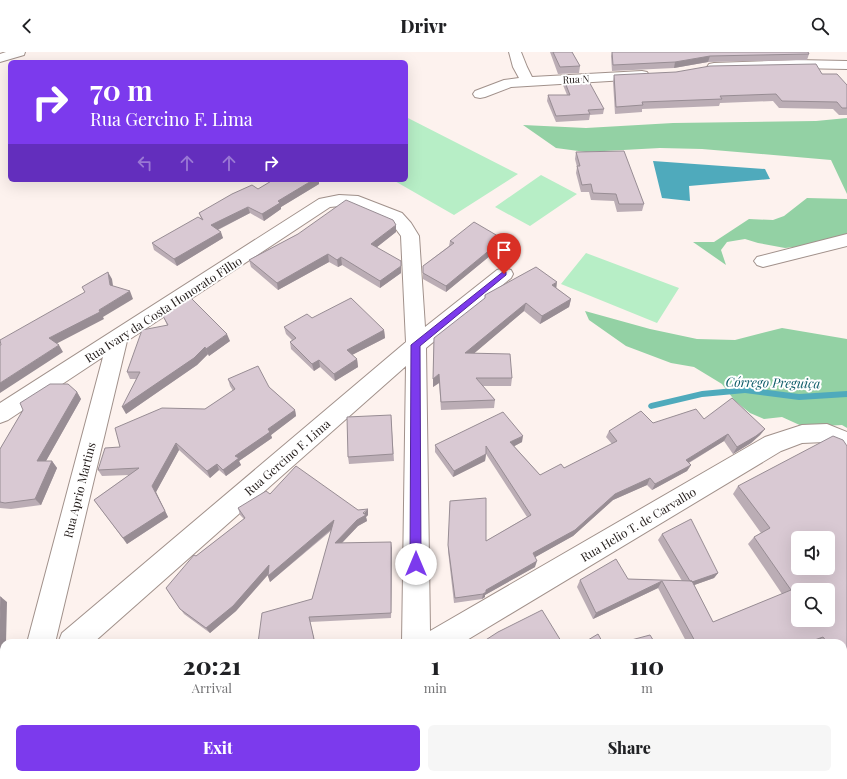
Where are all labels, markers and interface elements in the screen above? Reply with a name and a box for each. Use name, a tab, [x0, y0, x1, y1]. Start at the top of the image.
text: Drivr	[400, 14, 447, 38]
icon: back	[16, 15, 38, 37]
icon: search	[809, 15, 831, 37]
text: 70 m	[90, 71, 153, 108]
street label: Rua N	[562, 72, 590, 86]
icon: right	[24, 76, 76, 128]
text: Rua Gercino F. Lima	[90, 107, 253, 131]
icon: left	[134, 152, 156, 174]
icon: ahead	[176, 152, 198, 174]
icon: ahead	[218, 152, 240, 174]
icon: right	[260, 152, 282, 174]
pin	[487, 233, 521, 274]
icon: arrive	[493, 239, 515, 261]
street label: Rua Ivary da Costa Honorato Filho	[81, 252, 245, 366]
water label: Córrego Preguiça	[725, 373, 821, 391]
street label: Rua Gercino F. Lima	[241, 415, 333, 499]
street label: Rua Aprio Martins	[59, 440, 99, 540]
street label: Rua Helio T. de Carvalho	[577, 483, 699, 565]
map controls	[791, 531, 835, 627]
button: sound	[791, 531, 835, 575]
position arrow	[395, 543, 437, 585]
button: search	[791, 583, 835, 627]
text: 20:21	[183, 649, 241, 681]
text: 1	[431, 649, 440, 681]
text: 110	[630, 649, 664, 681]
text: Arrival	[192, 679, 232, 696]
text: min	[424, 679, 447, 696]
text: m	[641, 679, 653, 696]
button: Exit	[16, 725, 420, 771]
button: Share	[428, 725, 831, 771]

